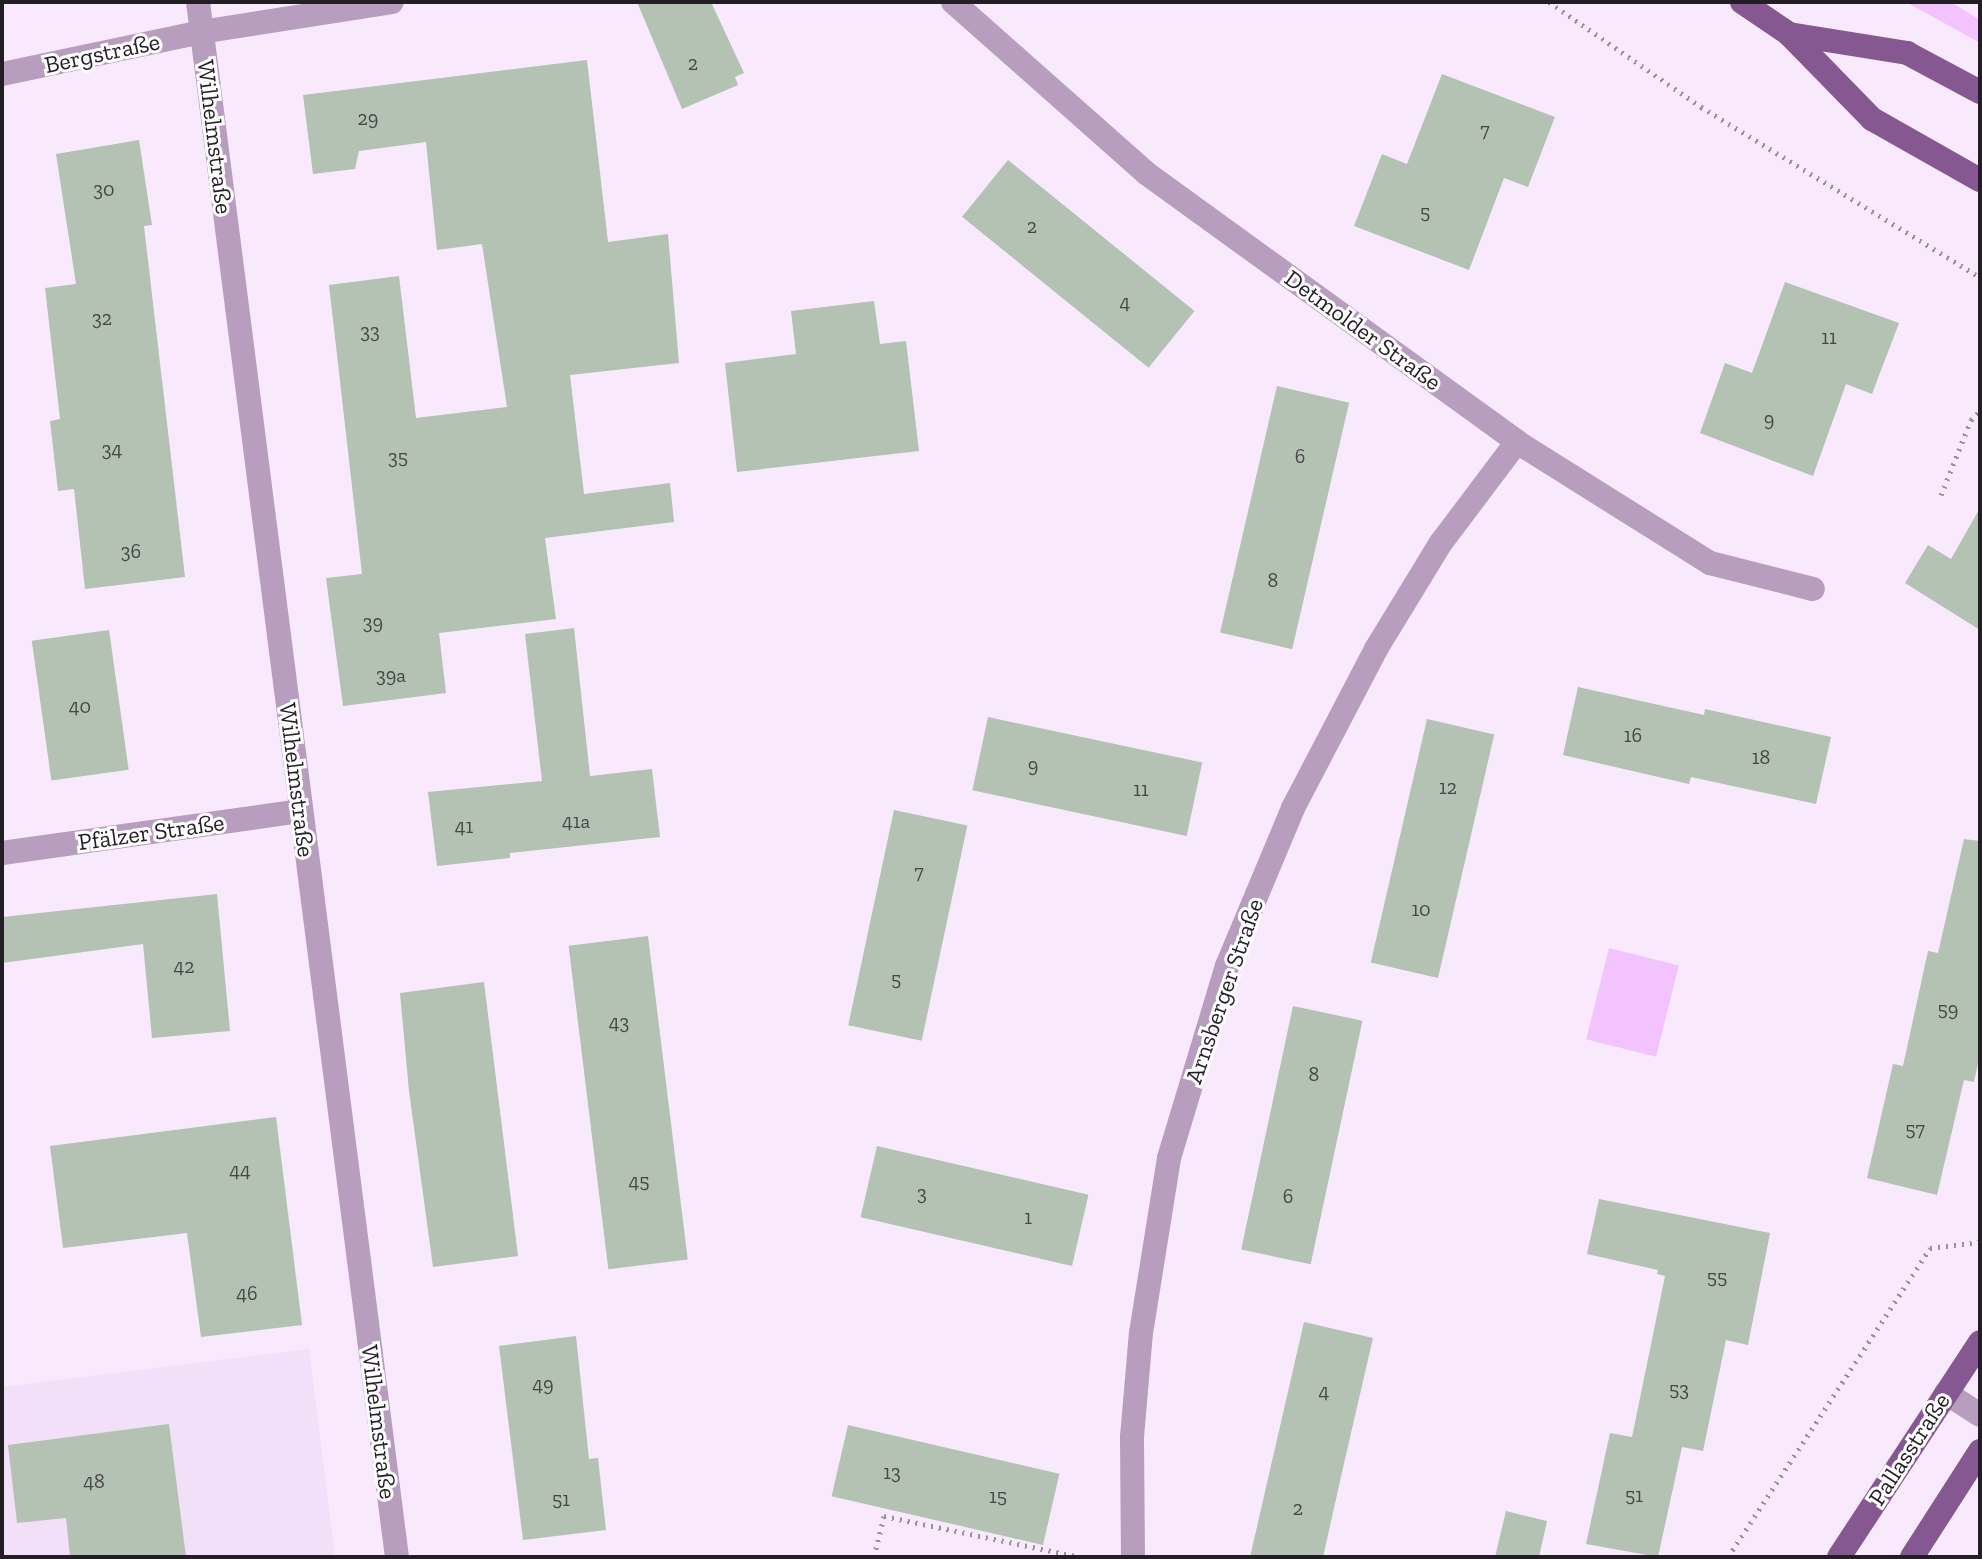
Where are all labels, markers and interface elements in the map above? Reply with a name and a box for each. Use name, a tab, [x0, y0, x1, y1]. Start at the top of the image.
street label: Bergstraße	[42, 27, 162, 79]
house number: 2	[688, 51, 698, 75]
street label: Wilhelmstraße	[191, 58, 239, 216]
house number: 29	[358, 106, 378, 130]
house number: 7	[1480, 118, 1490, 142]
house number: 30	[93, 177, 115, 201]
house number: 5	[1420, 200, 1430, 224]
house number: 2	[1027, 214, 1037, 238]
street label: Detmolder Straße	[1279, 263, 1447, 397]
house number: 4	[1120, 290, 1130, 314]
house number: 32	[92, 306, 112, 330]
house number: 33	[360, 319, 380, 343]
house number: 11	[1821, 325, 1837, 349]
house number: 9	[1764, 407, 1774, 431]
house number: 34	[102, 437, 122, 461]
house number: 6	[1295, 444, 1305, 468]
house number: 35	[388, 445, 408, 469]
house number: 36	[121, 539, 141, 563]
house number: 8	[1268, 568, 1278, 592]
house number: 39	[363, 610, 383, 634]
house number: 39a	[376, 663, 406, 687]
house number: 40	[69, 694, 91, 718]
street label: Wilhelmstraße	[273, 701, 321, 859]
house number: 16	[1624, 723, 1642, 747]
house number: 18	[1752, 745, 1770, 769]
house number: 9	[1028, 753, 1038, 777]
house number: 12	[1439, 775, 1457, 799]
house number: 11	[1133, 777, 1149, 801]
street label: Pfälzer Straße	[76, 807, 226, 857]
house number: 41a	[562, 809, 590, 833]
house number: 41	[455, 814, 473, 838]
house number: 7	[914, 860, 924, 884]
street label: Arnsberger Straße	[1179, 894, 1269, 1088]
house number: 10	[1411, 897, 1431, 921]
house number: 42	[173, 954, 195, 978]
house number: 5	[891, 967, 901, 991]
house number: 59	[1938, 997, 1958, 1021]
house number: 43	[609, 1010, 629, 1034]
house number: 8	[1309, 1062, 1319, 1086]
house number: 57	[1905, 1117, 1925, 1141]
house number: 44	[229, 1158, 251, 1182]
house number: 45	[628, 1169, 650, 1193]
house number: 3	[917, 1181, 927, 1205]
house number: 6	[1283, 1184, 1293, 1208]
house number: 1	[1024, 1205, 1032, 1229]
house number: 55	[1707, 1265, 1727, 1289]
house number: 46	[236, 1281, 258, 1305]
street label: Wilhelmstraße	[355, 1343, 403, 1501]
house number: 49	[532, 1372, 554, 1396]
house number: 53	[1669, 1377, 1689, 1401]
house number: 4	[1319, 1379, 1329, 1403]
street label: Pallasstraße	[1862, 1387, 1956, 1511]
house number: 13	[883, 1460, 901, 1484]
house number: 48	[83, 1469, 105, 1493]
house number: 51	[1625, 1483, 1643, 1507]
house number: 15	[989, 1484, 1007, 1508]
house number: 51	[552, 1487, 570, 1511]
house number: 2	[1293, 1496, 1303, 1520]

